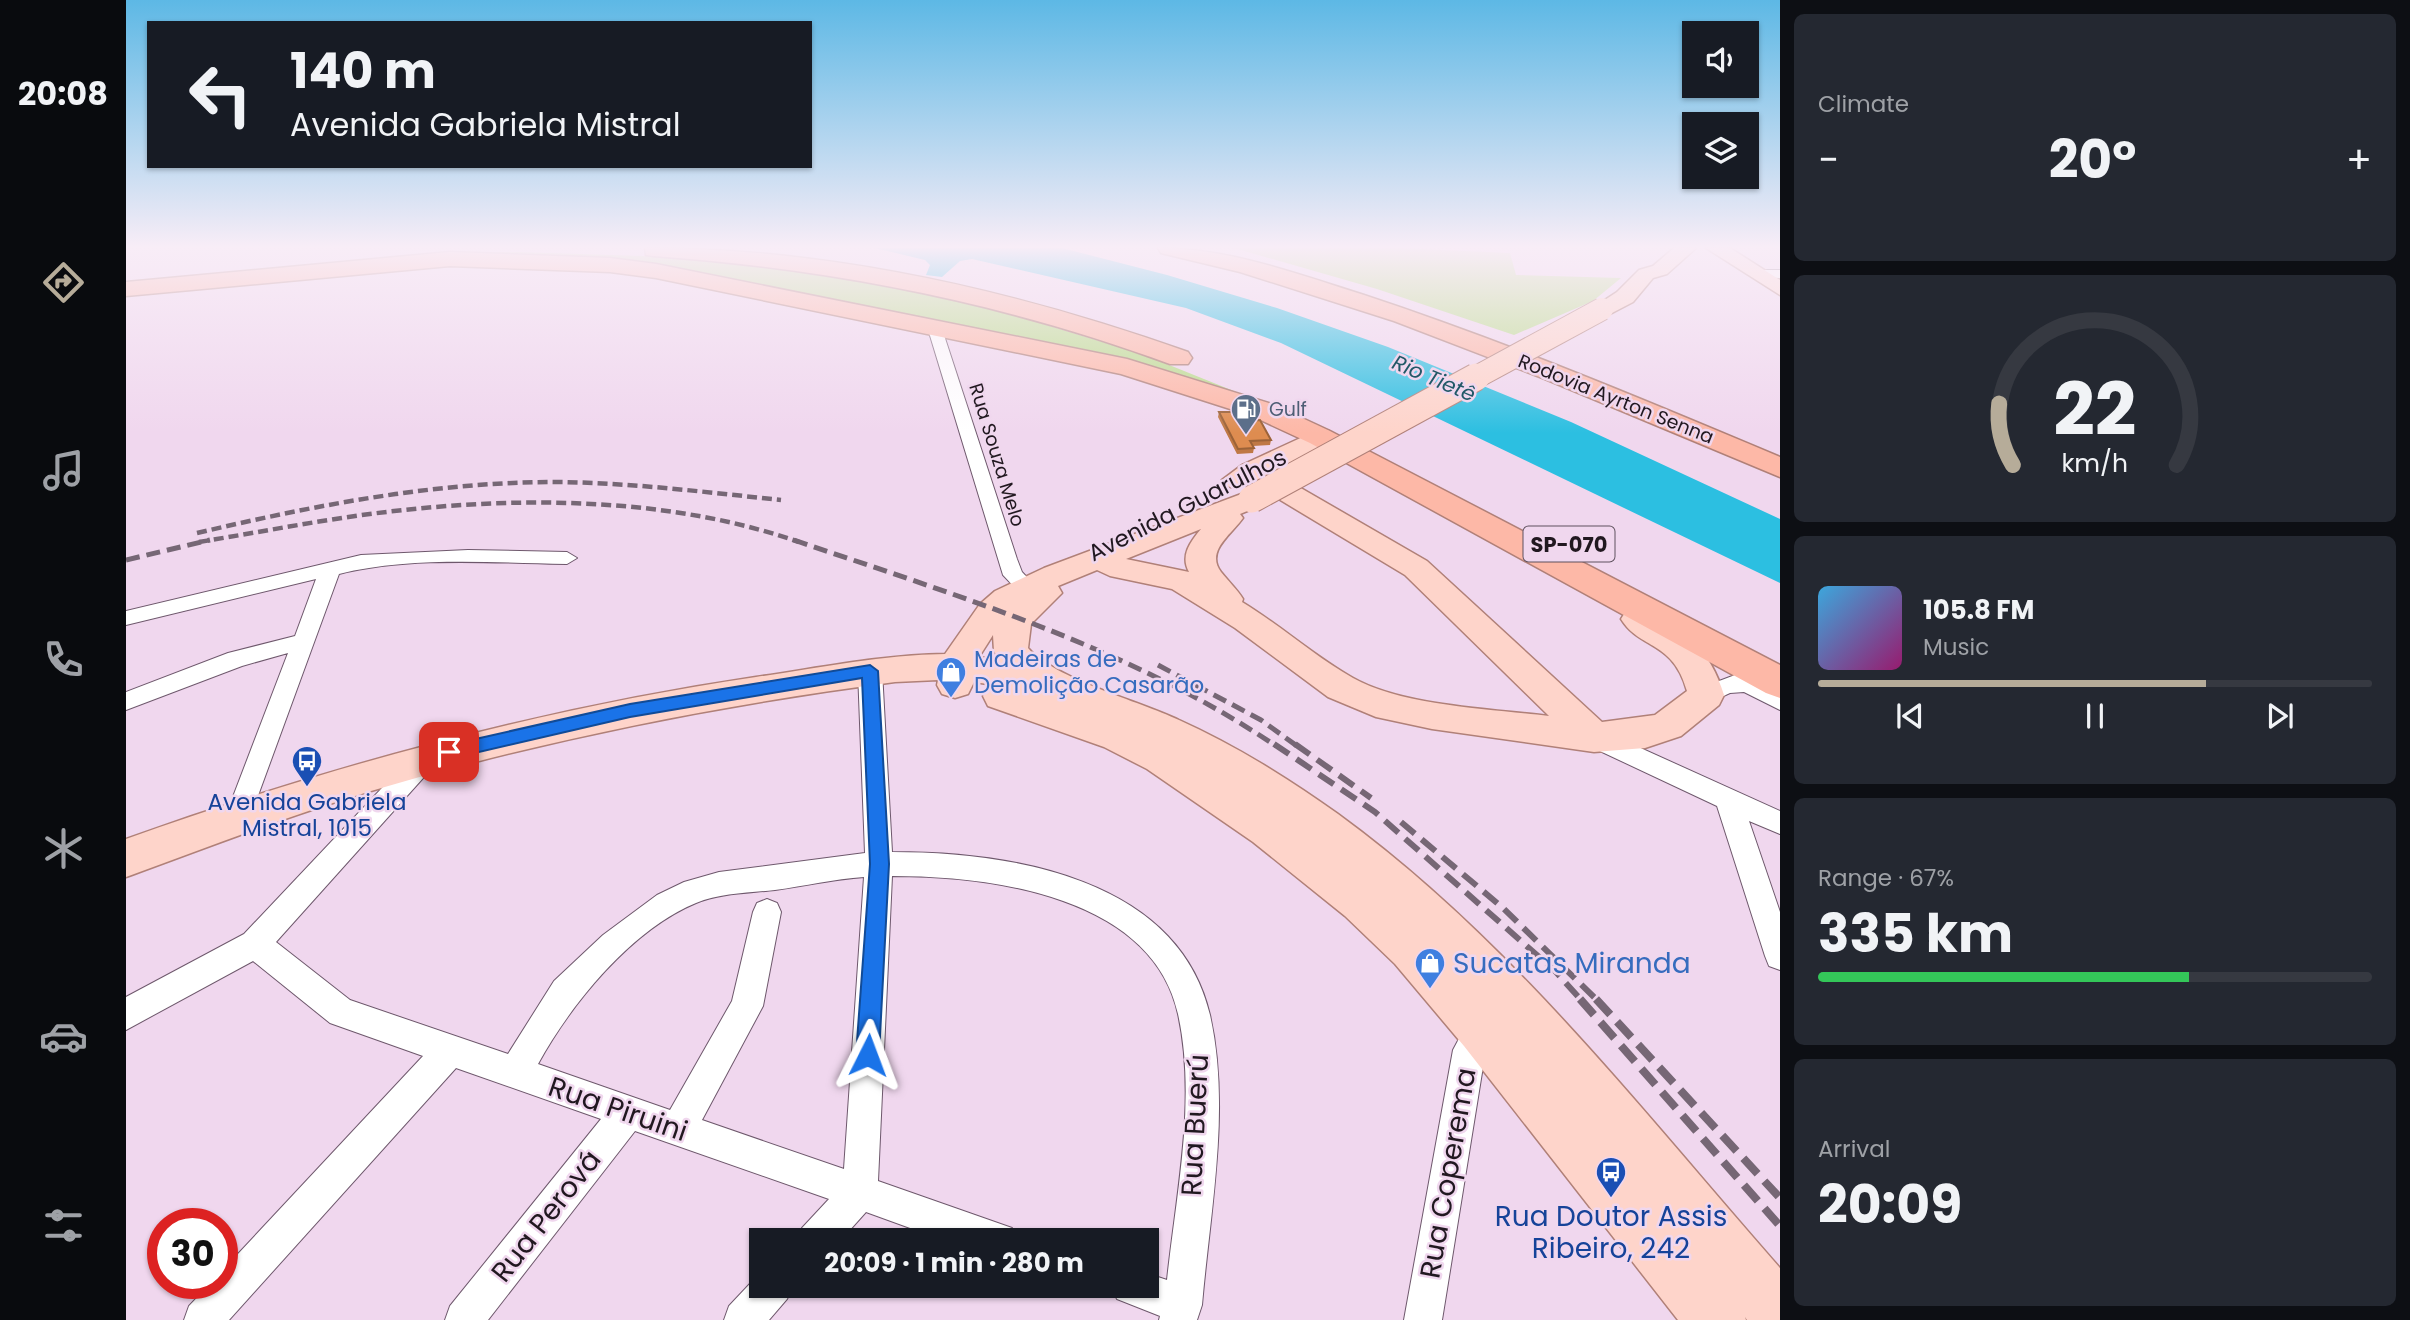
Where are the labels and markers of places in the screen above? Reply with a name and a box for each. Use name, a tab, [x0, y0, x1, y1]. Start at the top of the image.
fuel station icon: Gulf	[1229, 392, 1263, 436]
place label: Gulf	[1269, 396, 1307, 423]
place label: Madeiras de Demolição Casarão	[974, 643, 1204, 701]
shop icon: Madeiras de Demolição Casarão	[934, 655, 968, 699]
pin	[419, 722, 479, 782]
bus stop icon: Avenida Gabriela Mistral, 1015	[290, 744, 324, 788]
place label: Avenida Gabriela Mistral, 1015	[208, 786, 406, 844]
place label: Sucatas Miranda	[1453, 944, 1691, 983]
shop icon: Sucatas Miranda	[1413, 946, 1447, 990]
bus stop icon: Rua Doutor Assis Ribeiro, 242	[1594, 1155, 1628, 1199]
place label: Rua Doutor Assis Ribeiro, 242	[1495, 1197, 1727, 1268]

